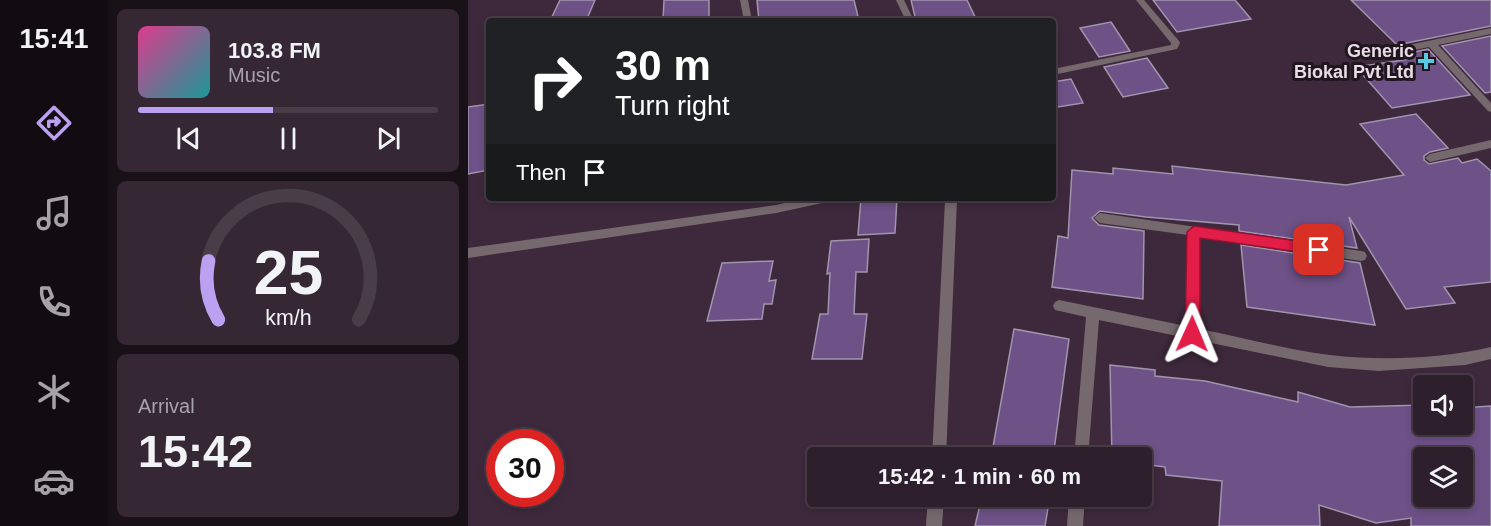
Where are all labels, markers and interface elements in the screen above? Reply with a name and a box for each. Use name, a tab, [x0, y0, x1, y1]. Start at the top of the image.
text: 15:41	[19, 24, 89, 54]
text: 103.8 FM	[228, 38, 321, 63]
place label: Generic Biokal Pvt Ltd	[1294, 41, 1414, 82]
icon: right	[516, 42, 594, 120]
text: 30 m	[615, 42, 711, 89]
marker: Generic Biokal Pvt Ltd	[1419, 54, 1433, 68]
text: Music	[228, 64, 280, 86]
text: Turn right	[615, 91, 730, 121]
icon: directions	[33, 102, 75, 144]
icon: previous	[172, 122, 205, 155]
icon: pause	[272, 122, 305, 155]
icon: next	[372, 122, 405, 155]
icon: arrive	[578, 156, 611, 189]
text: Then	[516, 160, 566, 185]
icon: music	[33, 192, 75, 234]
pin	[1293, 224, 1344, 275]
icon: arrive	[1302, 233, 1335, 266]
text: 25	[253, 238, 323, 307]
icon: phone	[33, 281, 75, 323]
position arrow	[1160, 302, 1224, 366]
text: km/h	[265, 306, 311, 330]
icon: climate	[33, 371, 75, 413]
map controls	[1413, 375, 1473, 507]
button: sound	[1413, 375, 1473, 435]
text: Arrival	[138, 395, 195, 417]
text: 15:42	[138, 426, 253, 477]
speed limit sign: 30	[486, 429, 564, 507]
button: layers	[1413, 447, 1473, 507]
icon: car	[33, 460, 75, 502]
text: 15:42 · 1 min · 60 m	[878, 464, 1081, 489]

